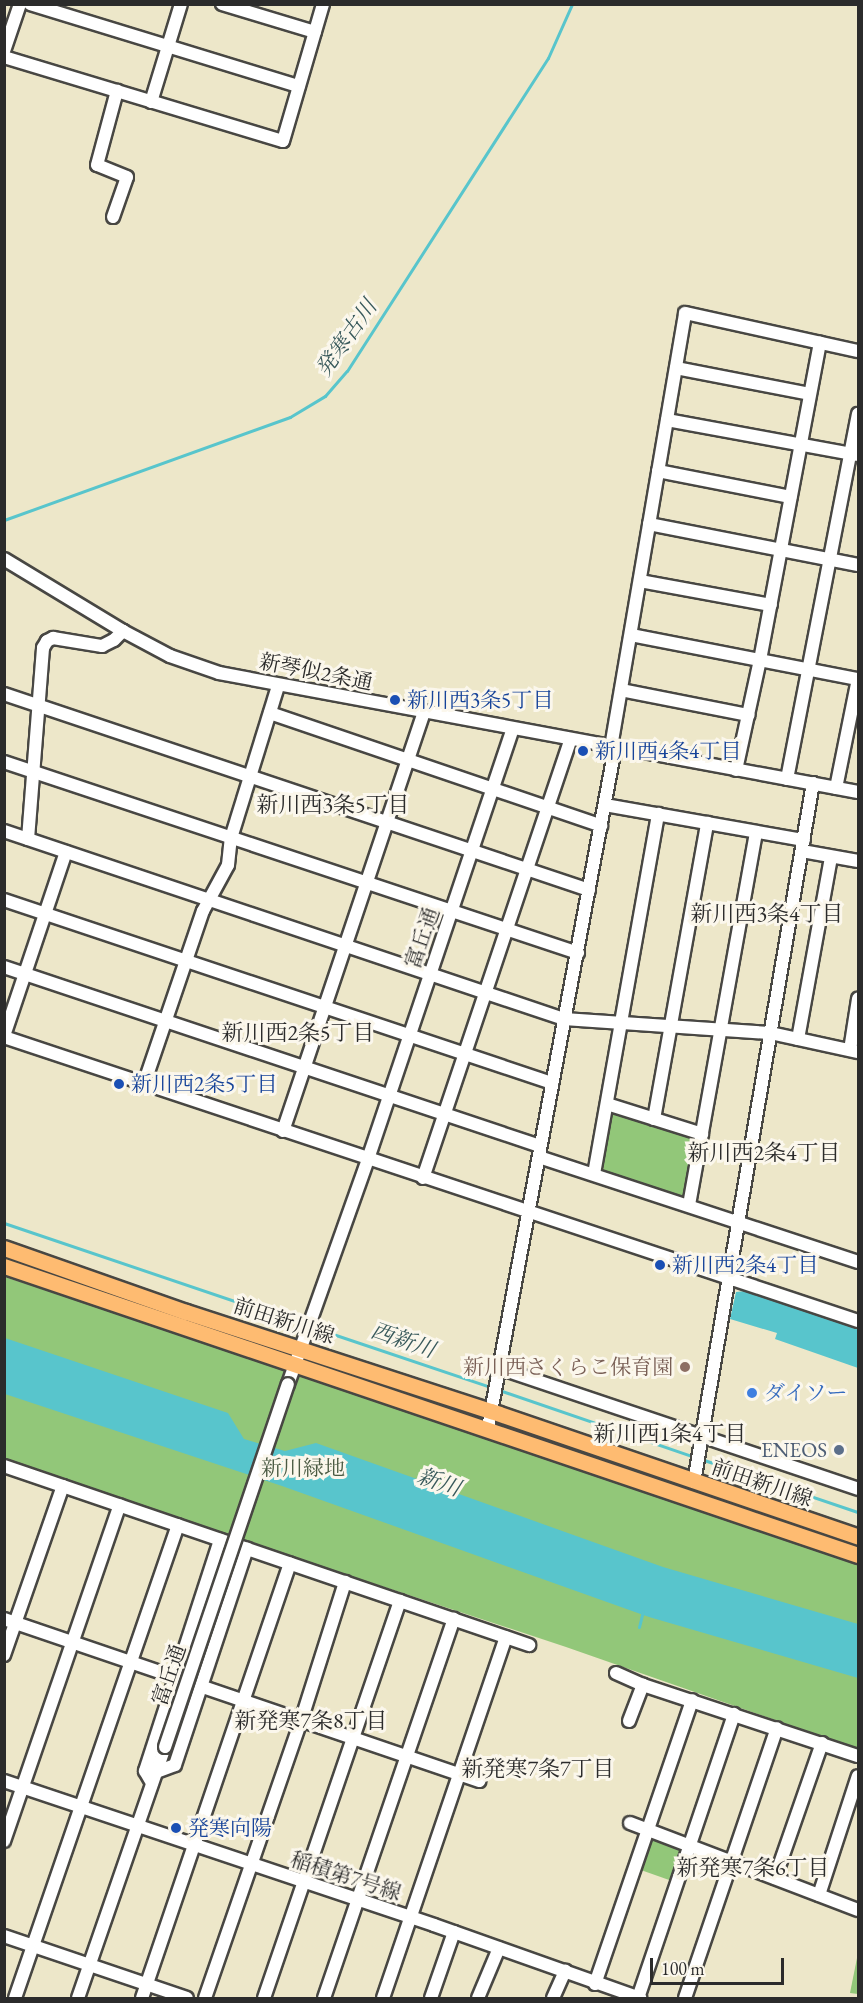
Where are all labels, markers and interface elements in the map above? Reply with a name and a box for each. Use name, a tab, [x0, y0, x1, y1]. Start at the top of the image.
water label: 発寒古川	[310, 294, 382, 382]
street label: 新琴似2条通	[257, 649, 375, 695]
place label: 新川西3条5丁目	[407, 687, 553, 713]
marker: 新川西3条5丁目	[388, 693, 402, 707]
place label: 新川西4条4丁目	[595, 738, 741, 764]
marker: 新川西4条4丁目	[576, 744, 590, 758]
district label: 新川西3条5丁目	[256, 792, 410, 818]
district label: 新川西3条4丁目	[690, 901, 844, 927]
street label: 富丘通	[400, 904, 444, 972]
district label: 新川西2条5丁目	[221, 1020, 375, 1046]
place label: 新川西2条5丁目	[131, 1071, 277, 1097]
marker: 新川西2条5丁目	[112, 1077, 126, 1091]
district label: 新川西2条4丁目	[687, 1140, 841, 1166]
place label: 新川西2条4丁目	[672, 1252, 818, 1278]
marker: 新川西2条4丁目	[653, 1258, 667, 1272]
street label: 前田新川線	[230, 1293, 338, 1349]
water label: 西新川	[368, 1317, 438, 1363]
place label: 新川西さくらこ保育園	[463, 1354, 673, 1380]
marker: 新川西さくらこ保育園	[678, 1360, 692, 1374]
place label: ダイソー	[764, 1380, 848, 1406]
marker: ダイソー	[745, 1386, 759, 1400]
district label: 新川西1条4丁目	[593, 1421, 747, 1447]
place label: ENEOS	[761, 1437, 827, 1463]
marker: ENEOS	[832, 1443, 846, 1457]
street label: 前田新川線	[708, 1454, 816, 1512]
park label: 新川緑地	[261, 1455, 345, 1481]
water label: 新川	[414, 1462, 464, 1502]
street label: 富丘通	[147, 1641, 191, 1709]
district label: 新発寒7条8丁目	[234, 1708, 388, 1734]
district label: 新発寒7条7丁目	[461, 1756, 615, 1782]
place label: 発寒向陽	[188, 1815, 272, 1841]
marker: 発寒向陽	[169, 1821, 183, 1835]
street label: 稲積第7号線	[287, 1846, 405, 1906]
district label: 新発寒7条6丁目	[676, 1855, 830, 1881]
scale bar	[653, 1946, 786, 1984]
text: 100 m	[661, 1957, 705, 1980]

